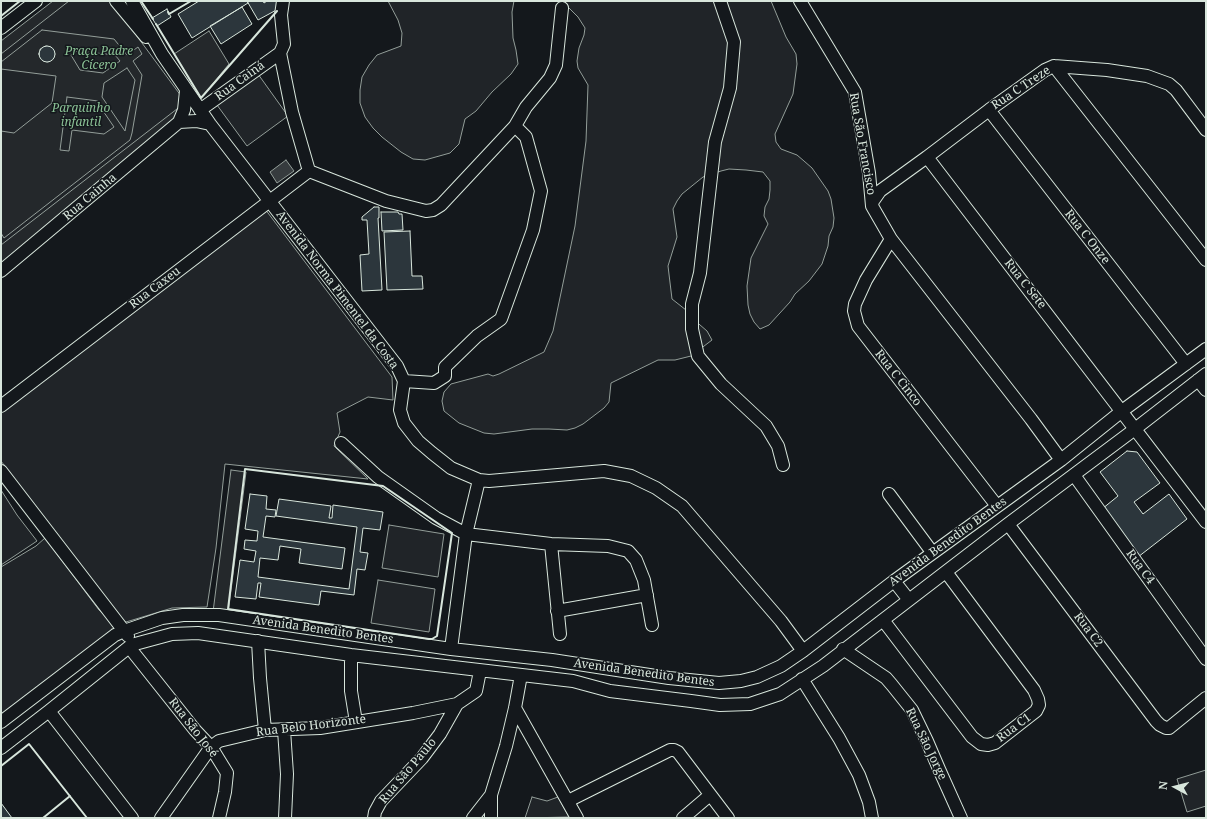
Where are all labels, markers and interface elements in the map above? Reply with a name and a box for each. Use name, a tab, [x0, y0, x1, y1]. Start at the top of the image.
park label: Praça Padre Cícero	[65, 45, 133, 73]
street label: Rua Cainá	[212, 58, 268, 104]
street label: Rua C Treze	[989, 63, 1053, 113]
street label: Rua São Francisco	[846, 92, 878, 196]
park label: Parquinho infantil	[52, 102, 110, 130]
street label: Rua Cainha	[60, 170, 120, 224]
street label: Rua C Onze	[1061, 207, 1113, 267]
street label: Avenida Norma Pimentel da Costa	[273, 208, 401, 372]
street label: Rua C Sete	[1001, 256, 1049, 312]
street label: Rua Caxeu	[127, 264, 183, 312]
street label: Rua C Cinco	[872, 347, 924, 409]
street label: Avenida Benedito Bentes	[886, 494, 1010, 590]
street label: Rua C4	[1123, 547, 1157, 587]
street label: Rua C2	[1070, 610, 1106, 650]
street label: Avenida Benedito Bentes	[252, 613, 394, 647]
street label: Avenida Benedito Bentes	[573, 656, 715, 690]
street label: Rua São José	[165, 695, 221, 761]
street label: Rua São Jorge	[902, 706, 950, 782]
street label: Rua C1	[994, 710, 1034, 746]
street label: Rua Belo Horizonte	[255, 712, 367, 740]
street label: Rua São Paulo	[376, 735, 440, 807]
north arrow	[1155, 767, 1195, 807]
text: N	[1155, 780, 1171, 791]

